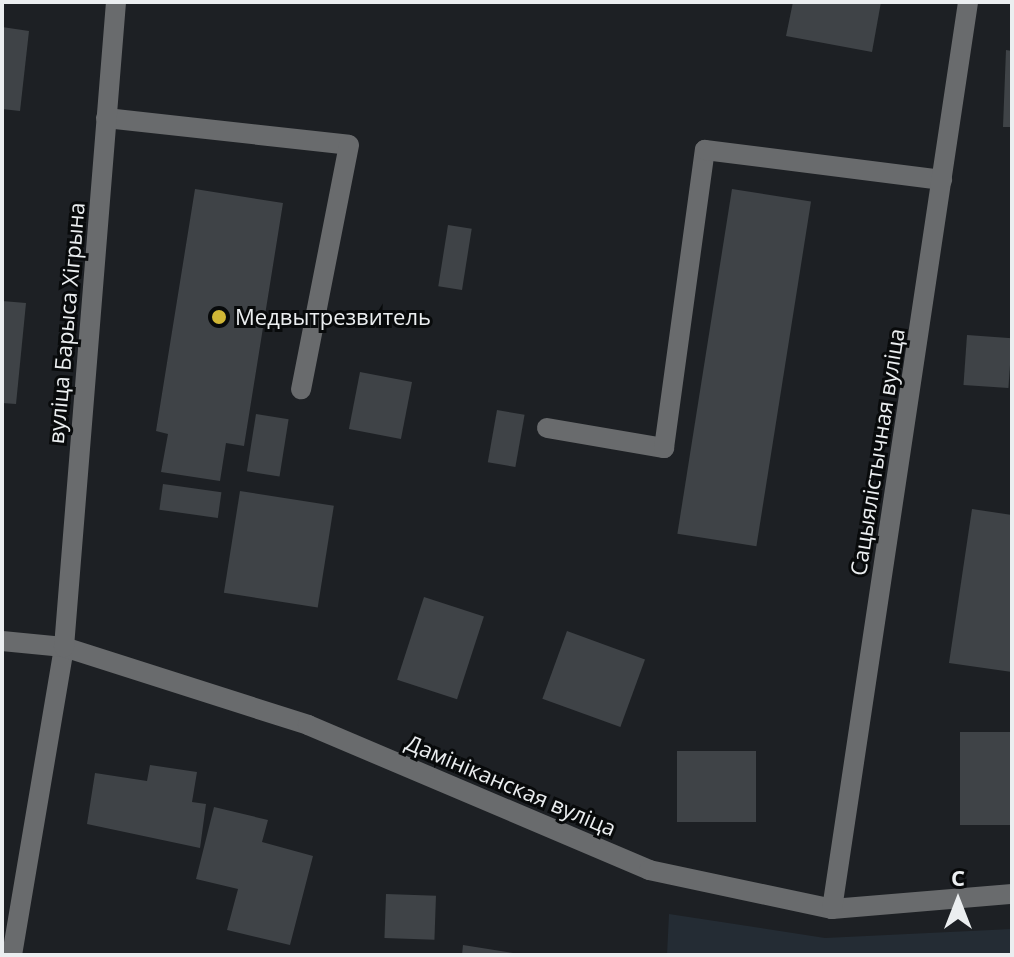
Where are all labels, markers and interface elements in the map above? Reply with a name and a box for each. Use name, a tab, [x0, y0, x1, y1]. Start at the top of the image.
street label: вуліца Барыса Хігрына	[42, 201, 90, 445]
place label: Медвытрезвитель	[235, 304, 431, 330]
marker: Медвытрезвитель	[210, 308, 228, 326]
street label: Сацыялістычная вуліца	[844, 326, 910, 578]
street label: Дамініканская вуліца	[402, 729, 620, 841]
north arrow	[918, 861, 998, 941]
text: С	[951, 862, 965, 892]

